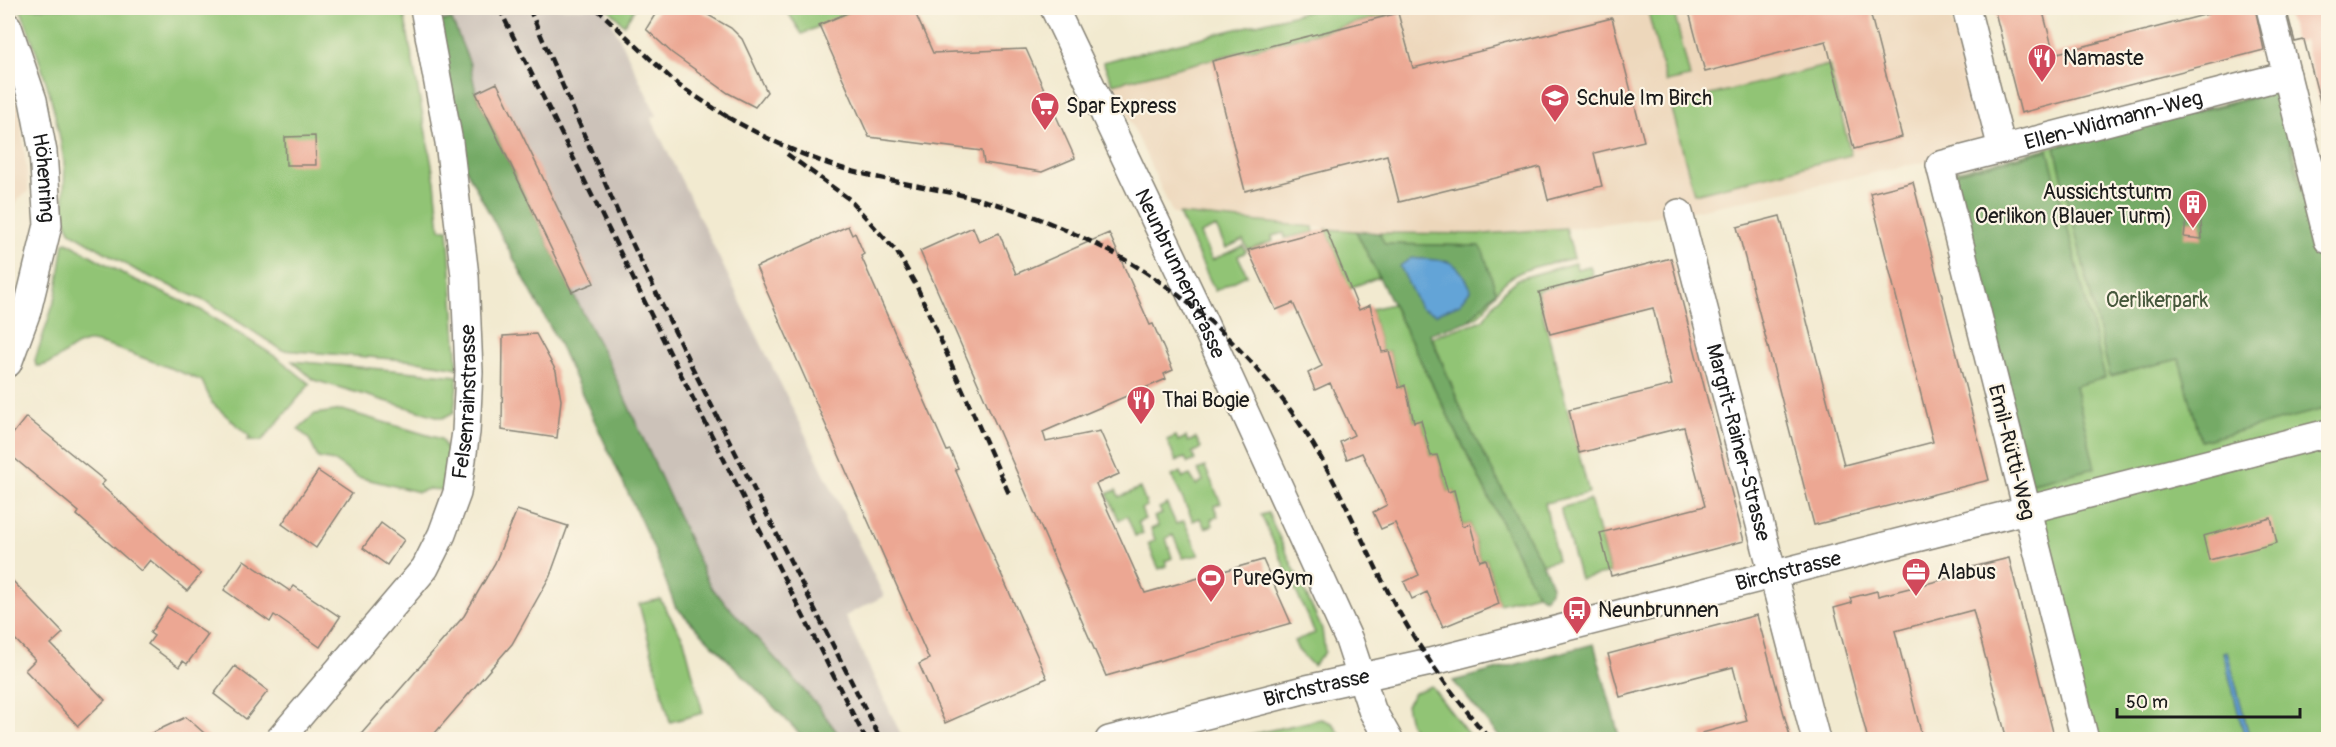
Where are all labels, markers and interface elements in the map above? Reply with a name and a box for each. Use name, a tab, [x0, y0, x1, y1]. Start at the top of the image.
restaurant icon: Namaste	[2026, 42, 2058, 84]
place label: Namaste	[2063, 45, 2144, 72]
school or university icon: Schule Im Birch	[1539, 82, 1571, 124]
street label: Ellen-Widmann-Weg	[2021, 84, 2205, 157]
place label: Schule Im Birch	[1576, 85, 1712, 112]
supermarket icon: Spar Express	[1029, 90, 1061, 132]
place label: Spar Express	[1066, 93, 1177, 120]
street label: Höhenring	[26, 131, 61, 224]
place label: Aussichtsturm Oerlikon (Blauer Turm)	[1975, 179, 2172, 230]
street label: Neunbrunnenstrasse	[1128, 184, 1232, 364]
building icon: Aussichtsturm Oerlikon (Blauer Turm)	[2177, 188, 2209, 230]
park label: Oerlikerpark	[2106, 287, 2208, 314]
street label: Felsenrainstrasse	[446, 323, 483, 481]
street label: Margrit-Rainer-Strasse	[1700, 341, 1777, 545]
street label: Emil-Rütti-Weg	[1982, 382, 2041, 523]
restaurant icon: Thai Bogie	[1125, 384, 1157, 426]
place label: Thai Bogie	[1162, 387, 1250, 414]
street label: Birchstrasse	[1733, 545, 1845, 598]
office icon: Alabus	[1900, 556, 1932, 598]
place label: Alabus	[1937, 559, 1996, 586]
sports icon: PureGym	[1195, 562, 1227, 604]
place label: PureGym	[1232, 565, 1313, 592]
bus stop icon: Neunbrunnen	[1561, 594, 1593, 636]
place label: Neunbrunnen	[1598, 597, 1719, 624]
street label: Birchstrasse	[1261, 663, 1373, 714]
scale bar	[2117, 681, 2300, 719]
text: 50 m	[2126, 691, 2168, 714]

